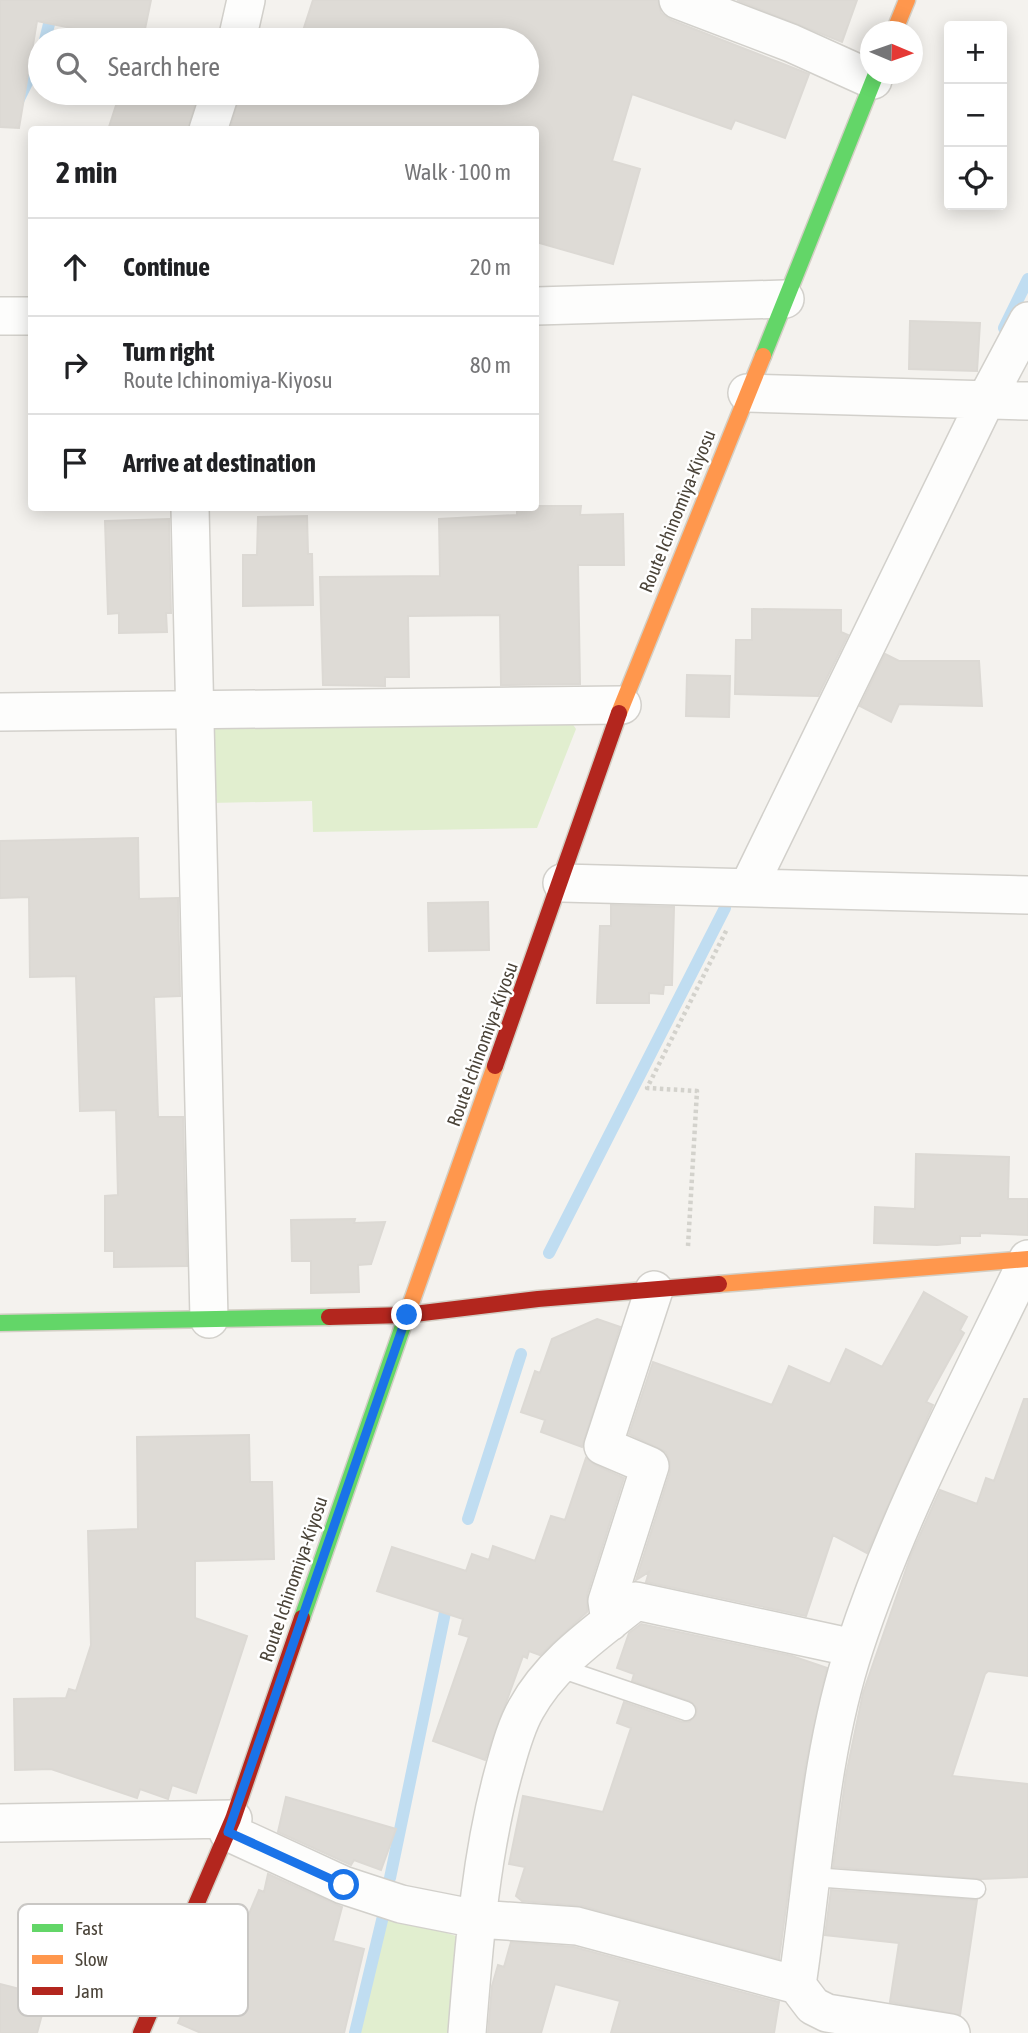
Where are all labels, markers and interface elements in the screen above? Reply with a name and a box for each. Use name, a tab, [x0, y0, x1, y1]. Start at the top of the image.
north arrow	[860, 21, 923, 84]
map controls	[944, 21, 1007, 210]
button: +	[944, 21, 1007, 84]
search box	[28, 28, 539, 105]
icon: search	[52, 48, 90, 86]
text: Search here	[108, 52, 220, 82]
button: −	[944, 84, 1007, 147]
button: locate	[944, 147, 1007, 210]
text: 2 min	[56, 155, 117, 189]
text: Walk · 100 m	[405, 159, 511, 185]
icon: ahead	[56, 248, 94, 286]
text: Continue	[123, 252, 210, 282]
text: 20 m	[470, 254, 511, 280]
text: Turn right	[123, 337, 214, 367]
icon: right	[56, 346, 94, 384]
text: 80 m	[470, 352, 511, 378]
text: Route Ichinomiya-Kiyosu	[123, 367, 333, 393]
street label: Route Ichinomiya-Kiyosu	[634, 427, 720, 595]
icon: arrive	[56, 444, 94, 482]
text: Arrive at destination	[123, 448, 316, 478]
street label: Route Ichinomiya-Kiyosu	[442, 959, 522, 1129]
route end	[391, 1299, 422, 1330]
street label: Route Ichinomiya-Kiyosu	[254, 1494, 332, 1664]
route start	[328, 1869, 359, 1900]
legend	[18, 1904, 248, 2016]
text: Fast	[75, 1917, 103, 1939]
text: Slow	[75, 1948, 109, 1970]
text: Jam	[75, 1980, 104, 2002]

